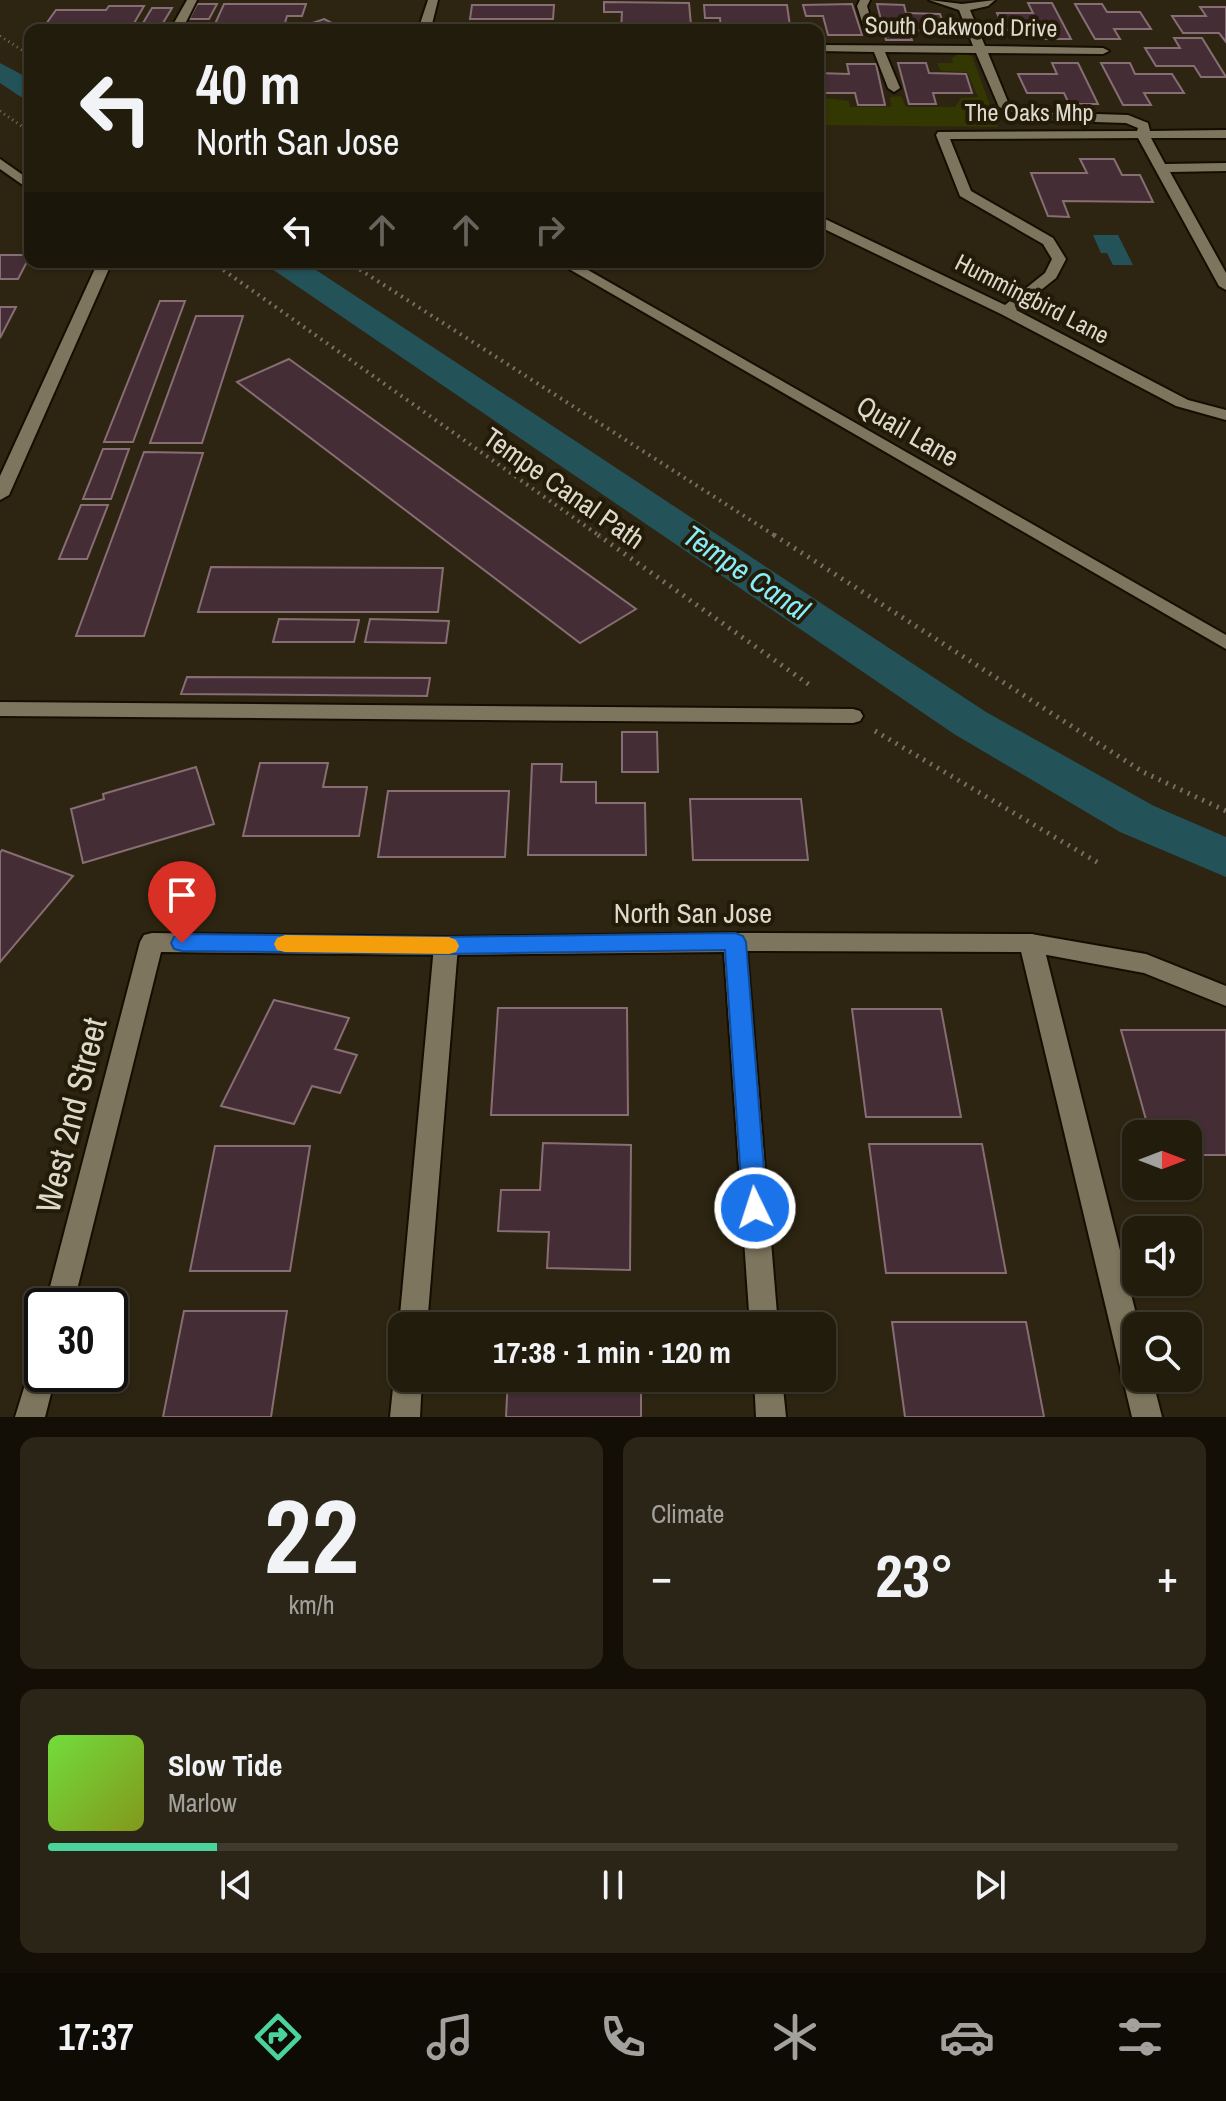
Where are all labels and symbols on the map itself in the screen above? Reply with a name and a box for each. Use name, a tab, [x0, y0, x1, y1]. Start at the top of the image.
street label: South Oakwood Drive	[864, 8, 1058, 44]
street label: The Oaks Mhp	[964, 96, 1094, 128]
street label: Hummingbird Lane	[950, 246, 1115, 351]
street label: Quail Lane	[850, 386, 966, 476]
street label: Tempe Canal Path	[476, 418, 652, 558]
water label: Tempe Canal	[676, 515, 818, 629]
pin	[148, 861, 216, 943]
street label: North San Jose	[614, 894, 772, 932]
street label: West 2nd Street	[25, 1012, 118, 1217]
north arrow	[1122, 1120, 1202, 1200]
position arrow	[713, 1166, 797, 1250]
speed limit sign: 30	[24, 1288, 128, 1392]

